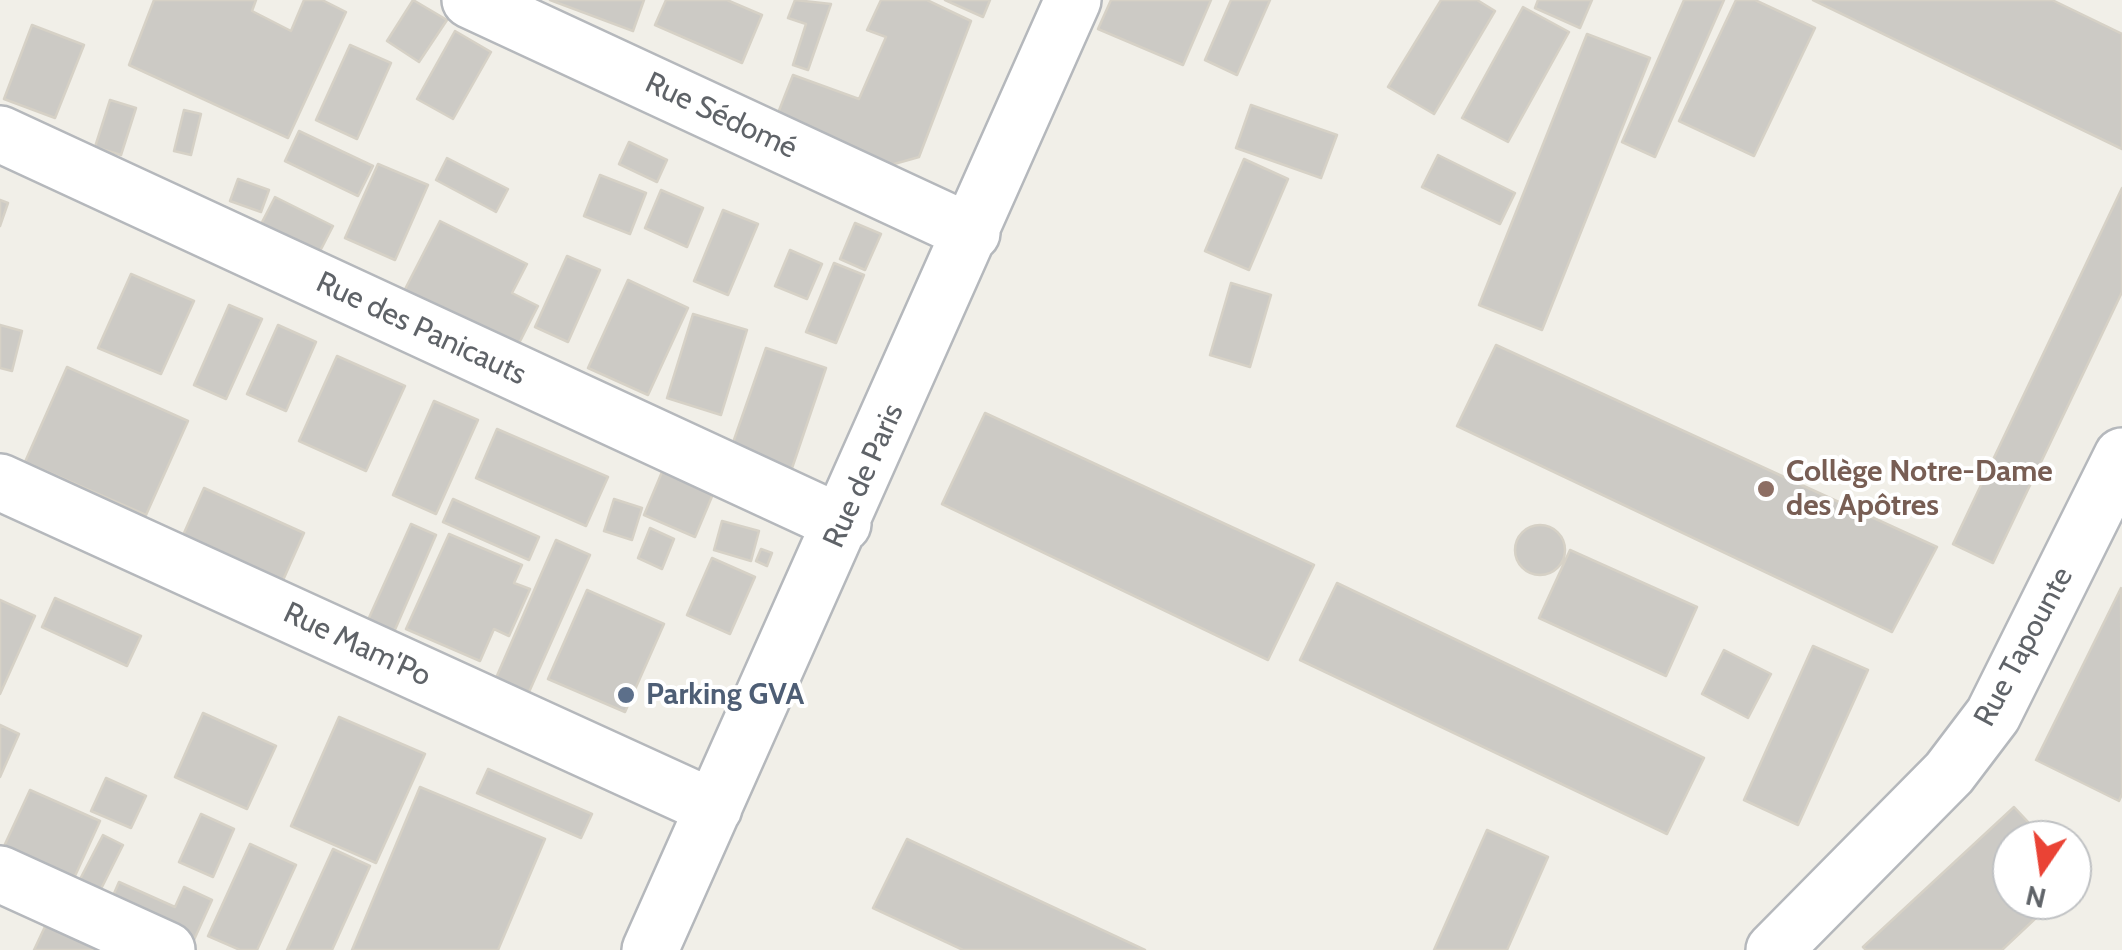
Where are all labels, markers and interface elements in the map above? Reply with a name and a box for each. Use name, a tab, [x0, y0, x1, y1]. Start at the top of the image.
street label: Rue Sédomé	[639, 65, 803, 167]
street label: Rue des Panicauts	[310, 265, 532, 393]
street label: Rue de Paris	[816, 398, 912, 554]
place label: Collège Notre-Dame des Apôtres	[1786, 454, 2053, 524]
marker: Collège Notre-Dame des Apôtres	[1755, 478, 1777, 500]
street label: Rue Tapounte	[1967, 561, 2081, 733]
street label: Rue Mam'Po	[278, 595, 436, 695]
place label: Parking GVA	[646, 677, 804, 713]
marker: Parking GVA	[615, 684, 637, 706]
north arrow	[1992, 820, 2092, 920]
text: N	[2022, 878, 2049, 916]

